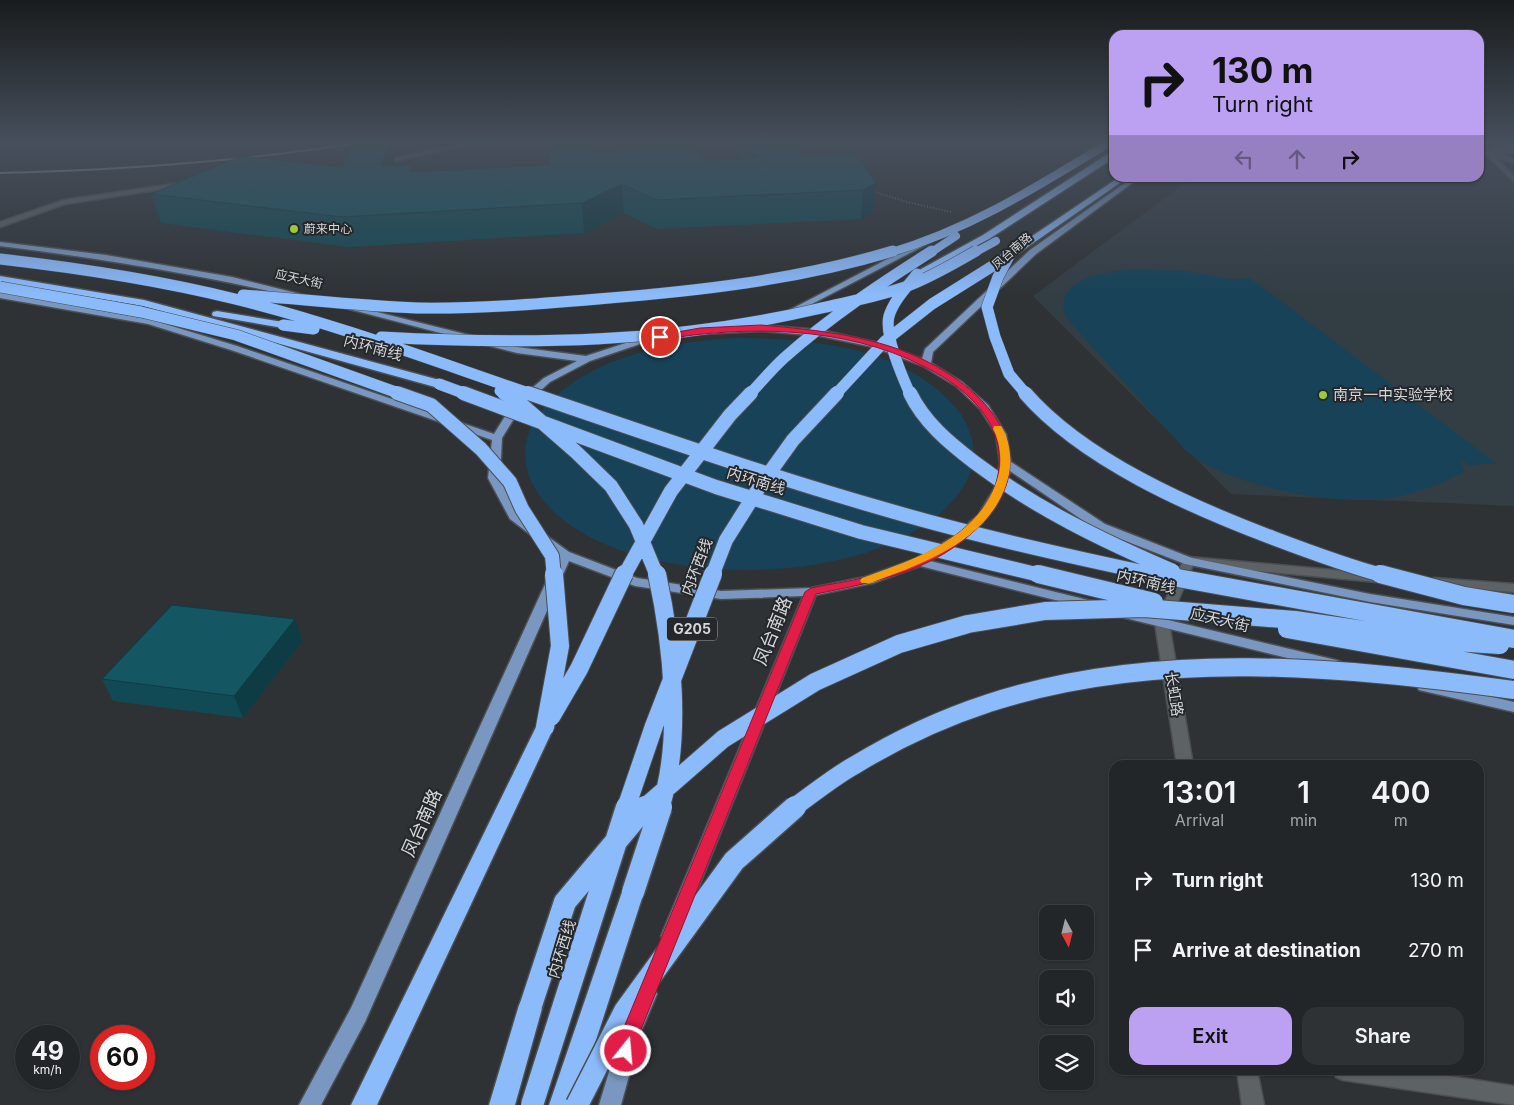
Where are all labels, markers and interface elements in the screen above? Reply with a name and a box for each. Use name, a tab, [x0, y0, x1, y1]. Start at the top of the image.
text: 130 m	[1212, 49, 1314, 91]
icon: right	[1129, 50, 1194, 115]
text: Turn right	[1212, 91, 1313, 117]
icon: left	[1230, 145, 1258, 173]
icon: ahead	[1283, 145, 1311, 173]
icon: right	[1336, 145, 1364, 173]
place label: 蔚来中心	[304, 221, 352, 236]
marker: 蔚来中心	[288, 223, 300, 235]
street label: 凤台南路	[989, 229, 1035, 272]
street label: 应天大街	[274, 266, 324, 291]
pin	[639, 316, 681, 358]
icon: arrive	[646, 323, 674, 351]
street label: 内环南线	[342, 331, 405, 364]
place label: 南京一中实验学校	[1333, 385, 1453, 404]
marker: 南京一中实验学校	[1317, 389, 1329, 401]
street label: 内环南线	[725, 463, 788, 498]
street label: 内环西线	[677, 535, 716, 598]
street label: 内环南线	[1115, 566, 1177, 598]
street label: 凤台南路	[749, 594, 796, 668]
street label: 应天大街	[1189, 604, 1251, 636]
road number: G205	[667, 618, 717, 640]
street label: 长虹路	[1162, 670, 1187, 718]
text: 13:01	[1163, 774, 1236, 810]
text: 1	[1297, 774, 1310, 810]
text: 400	[1371, 774, 1430, 810]
street label: 凤台南路	[397, 786, 446, 860]
text: Arrival	[1175, 810, 1224, 830]
text: min	[1290, 810, 1317, 830]
text: m	[1394, 810, 1408, 830]
icon: right	[1129, 866, 1157, 894]
text: Turn right	[1172, 869, 1263, 892]
text: 130 m	[1411, 869, 1464, 892]
north arrow	[1039, 905, 1094, 960]
map controls	[1039, 905, 1094, 1090]
street label: 内环西线	[544, 917, 579, 980]
icon: arrive	[1129, 936, 1157, 964]
text: Arrive at destination	[1172, 939, 1361, 962]
text: 270 m	[1408, 939, 1464, 962]
button: sound	[1039, 970, 1094, 1025]
button: Exit	[1129, 1007, 1292, 1065]
button: Share	[1302, 1007, 1464, 1065]
position arrow	[599, 1024, 651, 1076]
speed limit sign: 60	[90, 1025, 155, 1090]
button: layers	[1039, 1035, 1094, 1090]
text: 49	[31, 1036, 64, 1066]
text: km/h	[33, 1062, 62, 1077]

